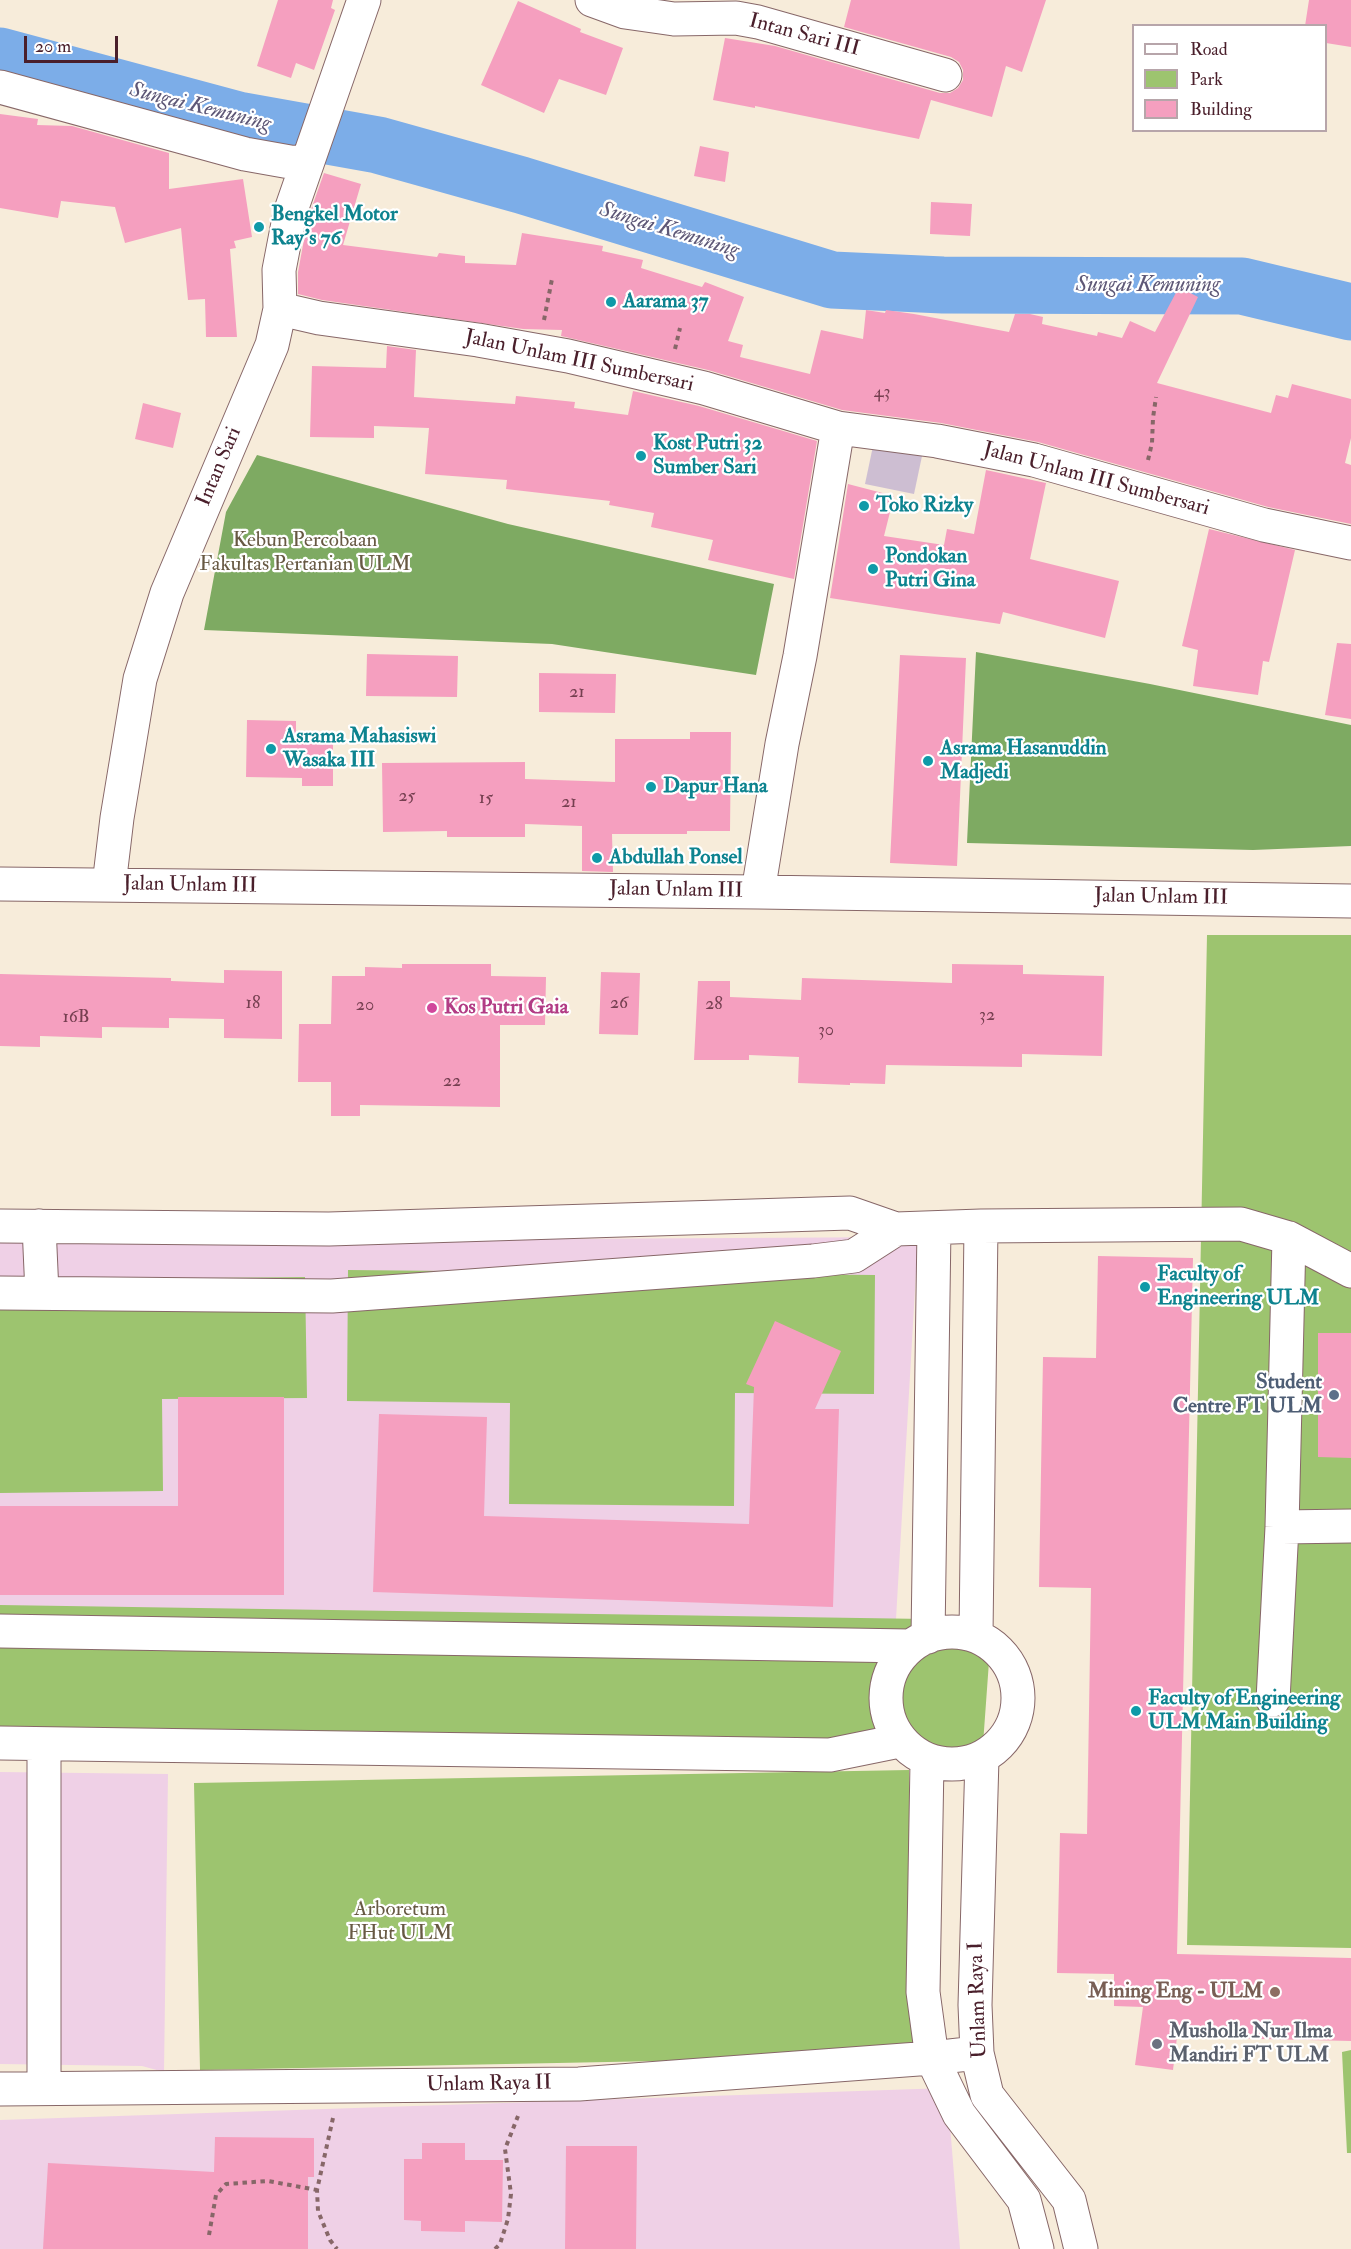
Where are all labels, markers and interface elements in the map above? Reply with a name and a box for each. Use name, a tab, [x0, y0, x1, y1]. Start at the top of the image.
street label: Intan Sari III	[746, 9, 862, 63]
scale bar	[27, 24, 122, 62]
legend	[1132, 24, 1327, 132]
text: 20 m	[35, 35, 71, 58]
text: Road	[1190, 38, 1228, 61]
text: Park	[1190, 68, 1223, 91]
water label: Sungai Kemuning	[127, 78, 273, 138]
text: Building	[1190, 98, 1252, 121]
water label: Sungai Kemuning	[596, 197, 742, 265]
place label: Bengkel Motor Ray's 76	[271, 202, 398, 252]
marker: Bengkel Motor Ray's 76	[252, 220, 266, 234]
water label: Sungai Kemuning	[1076, 273, 1220, 299]
place label: Aarama 37	[623, 289, 708, 315]
marker: Aarama 37	[604, 295, 618, 309]
street label: Jalan Unlam III Sumbersari	[462, 325, 696, 399]
house number: 43	[874, 382, 890, 404]
street label: Intan Sari	[192, 424, 248, 510]
place label: Kost Putri 32 Sumber Sari	[653, 431, 762, 481]
street label: Jalan Unlam III Sumbersari	[980, 438, 1212, 522]
marker: Kost Putri 32 Sumber Sari	[634, 449, 648, 463]
place label: Toko Rizky	[876, 493, 973, 519]
marker: Toko Rizky	[857, 499, 871, 513]
park label: Kebun Percobaan Fakultas Pertanian ULM	[199, 528, 411, 578]
place label: Pondokan Putri Gina	[885, 544, 975, 594]
marker: Pondokan Putri Gina	[866, 562, 880, 576]
house number: 21	[569, 682, 585, 704]
place label: Asrama Mahasiswi Wasaka III	[283, 724, 436, 774]
place label: Asrama Hasanuddin Madjedi	[940, 736, 1107, 786]
marker: Asrama Mahasiswi Wasaka III	[264, 742, 278, 756]
marker: Asrama Hasanuddin Madjedi	[921, 754, 935, 768]
place label: Dapur Hana	[663, 774, 768, 800]
marker: Dapur Hana	[644, 780, 658, 794]
house number: 25	[399, 786, 415, 808]
house number: 15	[479, 788, 493, 810]
house number: 21	[561, 792, 577, 814]
place label: Abdullah Ponsel	[609, 845, 743, 871]
marker: Abdullah Ponsel	[590, 851, 604, 865]
street label: Jalan Unlam III	[123, 872, 257, 900]
street label: Jalan Unlam III	[609, 877, 743, 905]
street label: Jalan Unlam III	[1094, 884, 1228, 912]
house number: 18	[246, 993, 260, 1015]
house number: 26	[610, 993, 628, 1015]
house number: 28	[705, 994, 723, 1016]
house number: 20	[356, 995, 374, 1017]
place label: Kos Putri Gaia	[444, 995, 568, 1021]
marker: Kos Putri Gaia	[425, 1001, 439, 1015]
house number: 32	[979, 1005, 995, 1027]
house number: 16B	[62, 1007, 90, 1029]
house number: 30	[818, 1020, 834, 1042]
house number: 22	[443, 1071, 461, 1093]
place label: Faculty of Engineering ULM	[1157, 1262, 1319, 1312]
marker: Faculty of Engineering ULM	[1138, 1280, 1152, 1294]
place label: Student Centre FT ULM	[1173, 1370, 1322, 1420]
marker: Student Centre FT ULM	[1327, 1388, 1341, 1402]
place label: Faculty of Engineering ULM Main Building	[1148, 1686, 1340, 1736]
marker: Faculty of Engineering ULM Main Building	[1129, 1704, 1143, 1718]
park label: Arboretum FHut ULM	[347, 1897, 453, 1947]
street label: Unlam Raya I	[964, 1941, 994, 2059]
place label: Mining Eng - ULM	[1088, 1979, 1263, 2005]
marker: Mining Eng - ULM	[1268, 1985, 1282, 1999]
place label: Musholla Nur Ilma Mandiri FT ULM	[1169, 2019, 1332, 2069]
marker: Musholla Nur Ilma Mandiri FT ULM	[1150, 2037, 1164, 2051]
street label: Unlam Raya II	[426, 2071, 552, 2099]

